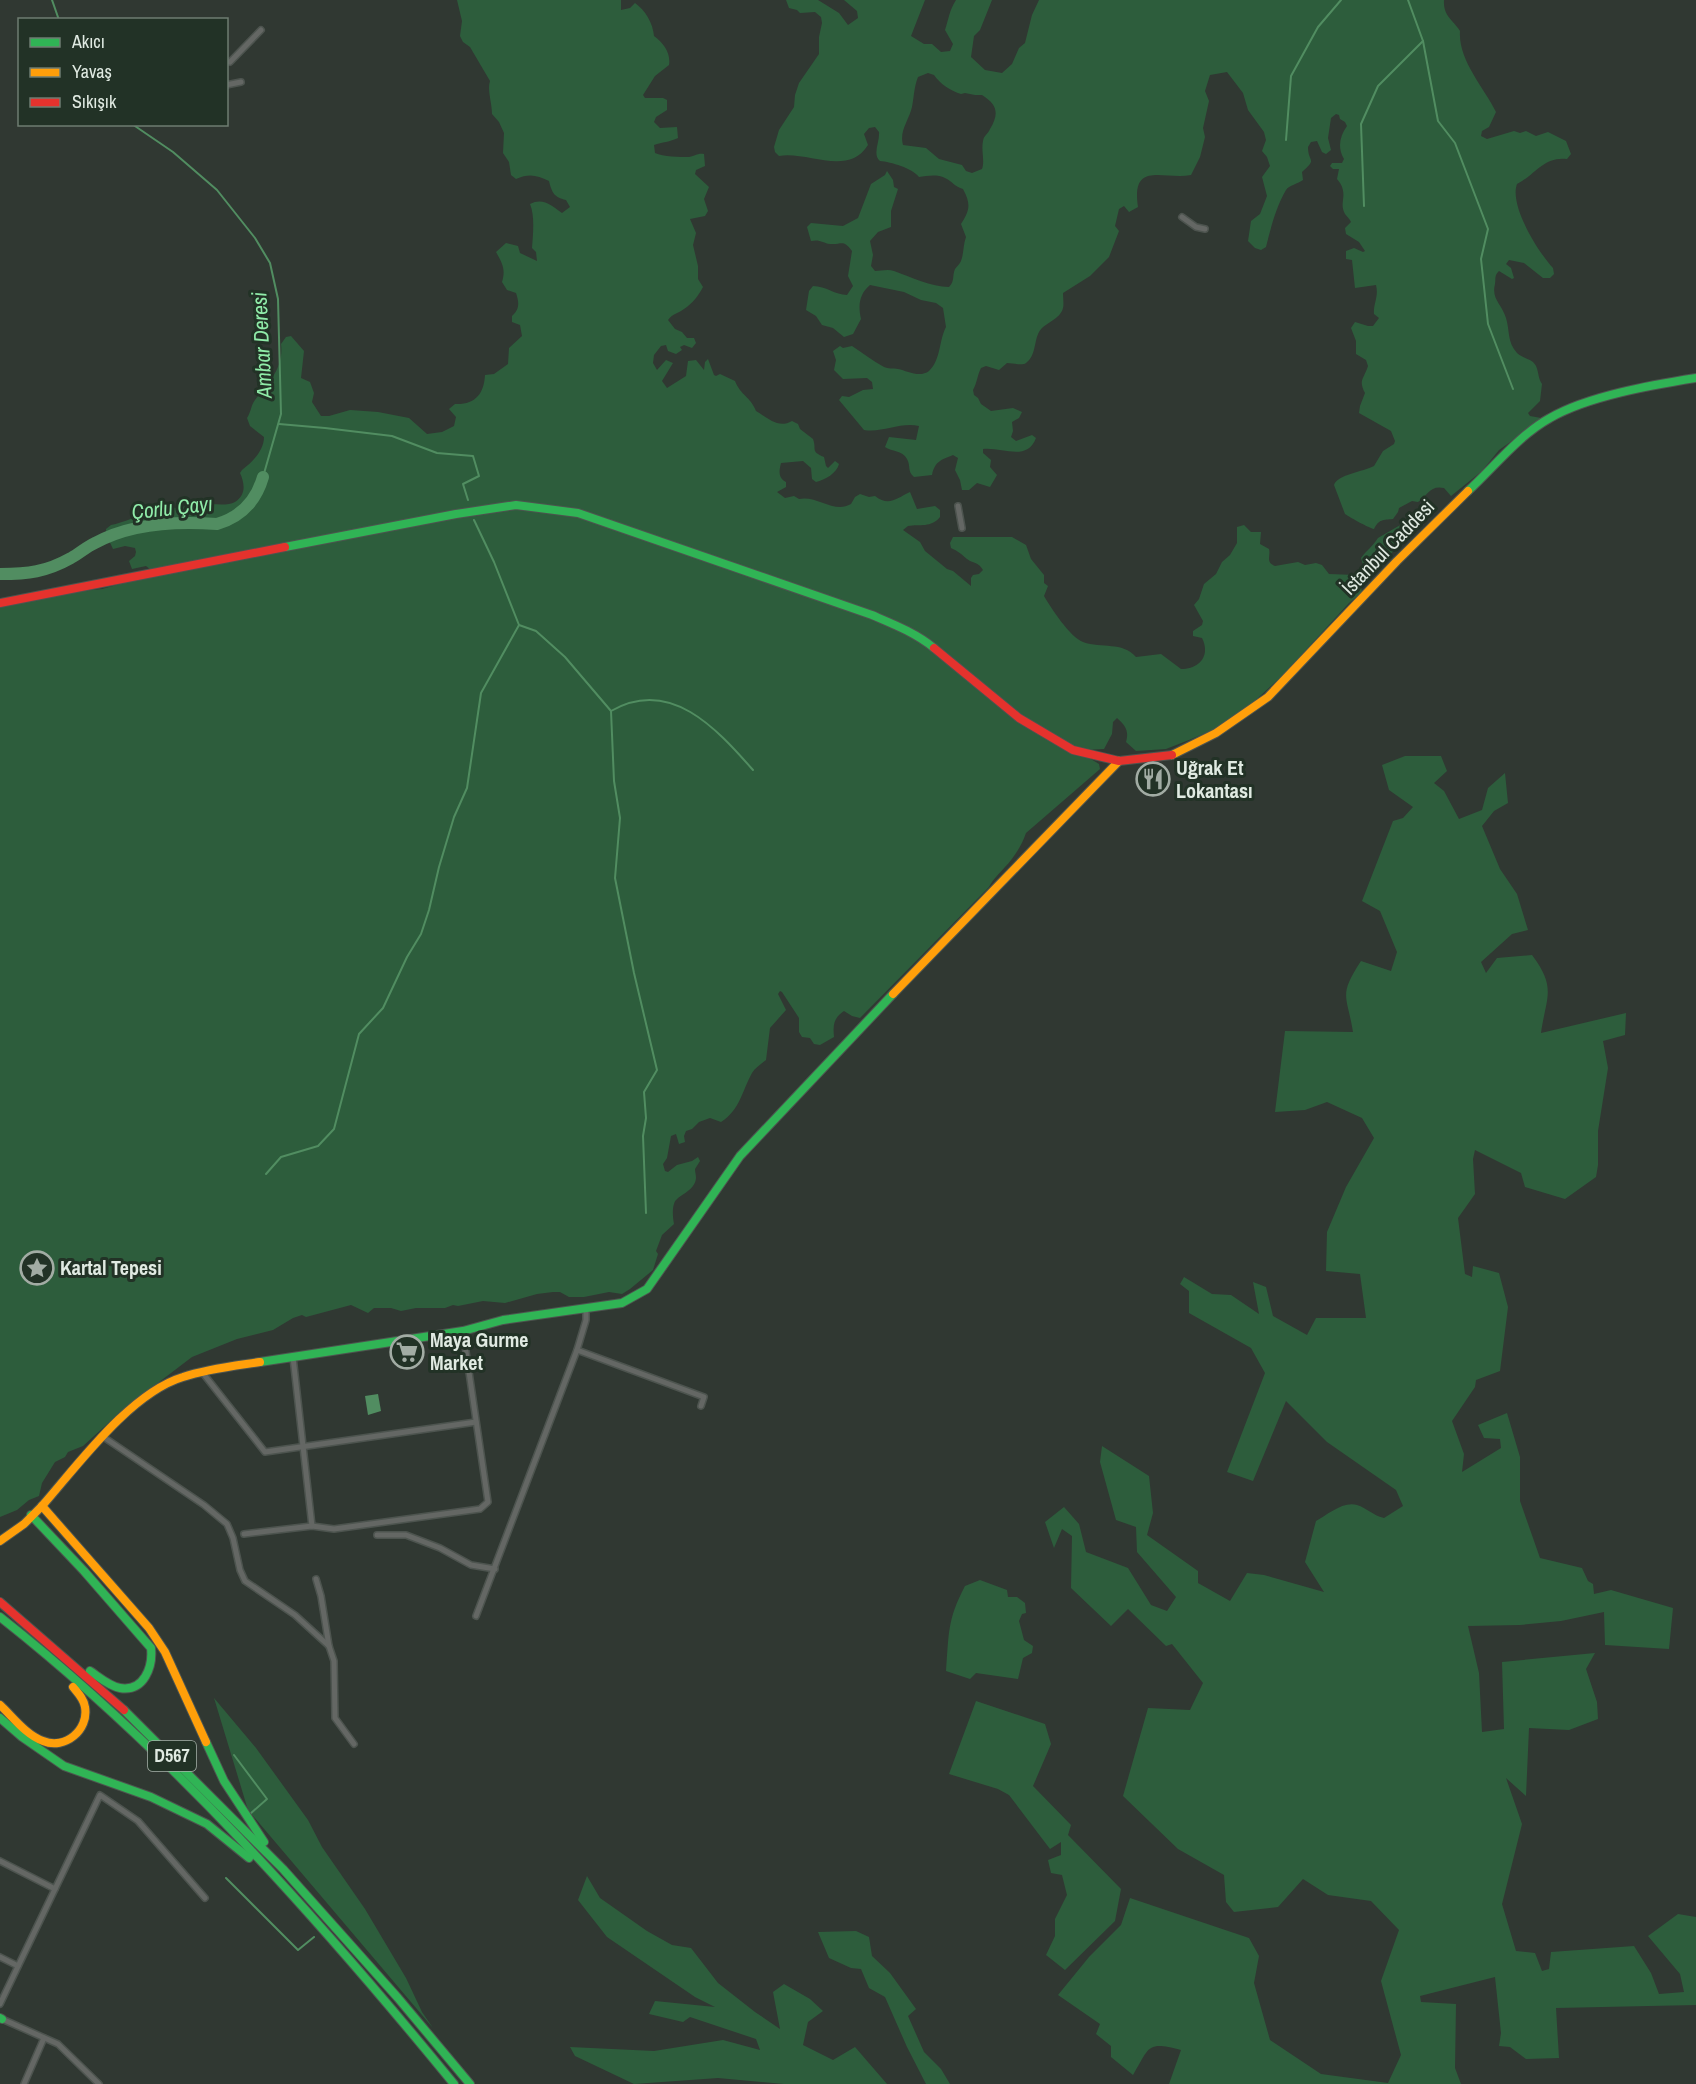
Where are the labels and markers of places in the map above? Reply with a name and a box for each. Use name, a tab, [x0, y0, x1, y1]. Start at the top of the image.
place label: Uğrak Et Lokantası	[1176, 754, 1253, 804]
restaurant icon: Uğrak Et Lokantası	[1135, 761, 1171, 797]
place icon: Kartal Tepesi	[19, 1250, 55, 1286]
place label: Kartal Tepesi	[60, 1254, 162, 1281]
place label: Maya Gurme Market	[430, 1326, 528, 1376]
supermarket icon: Maya Gurme Market	[389, 1334, 425, 1370]

